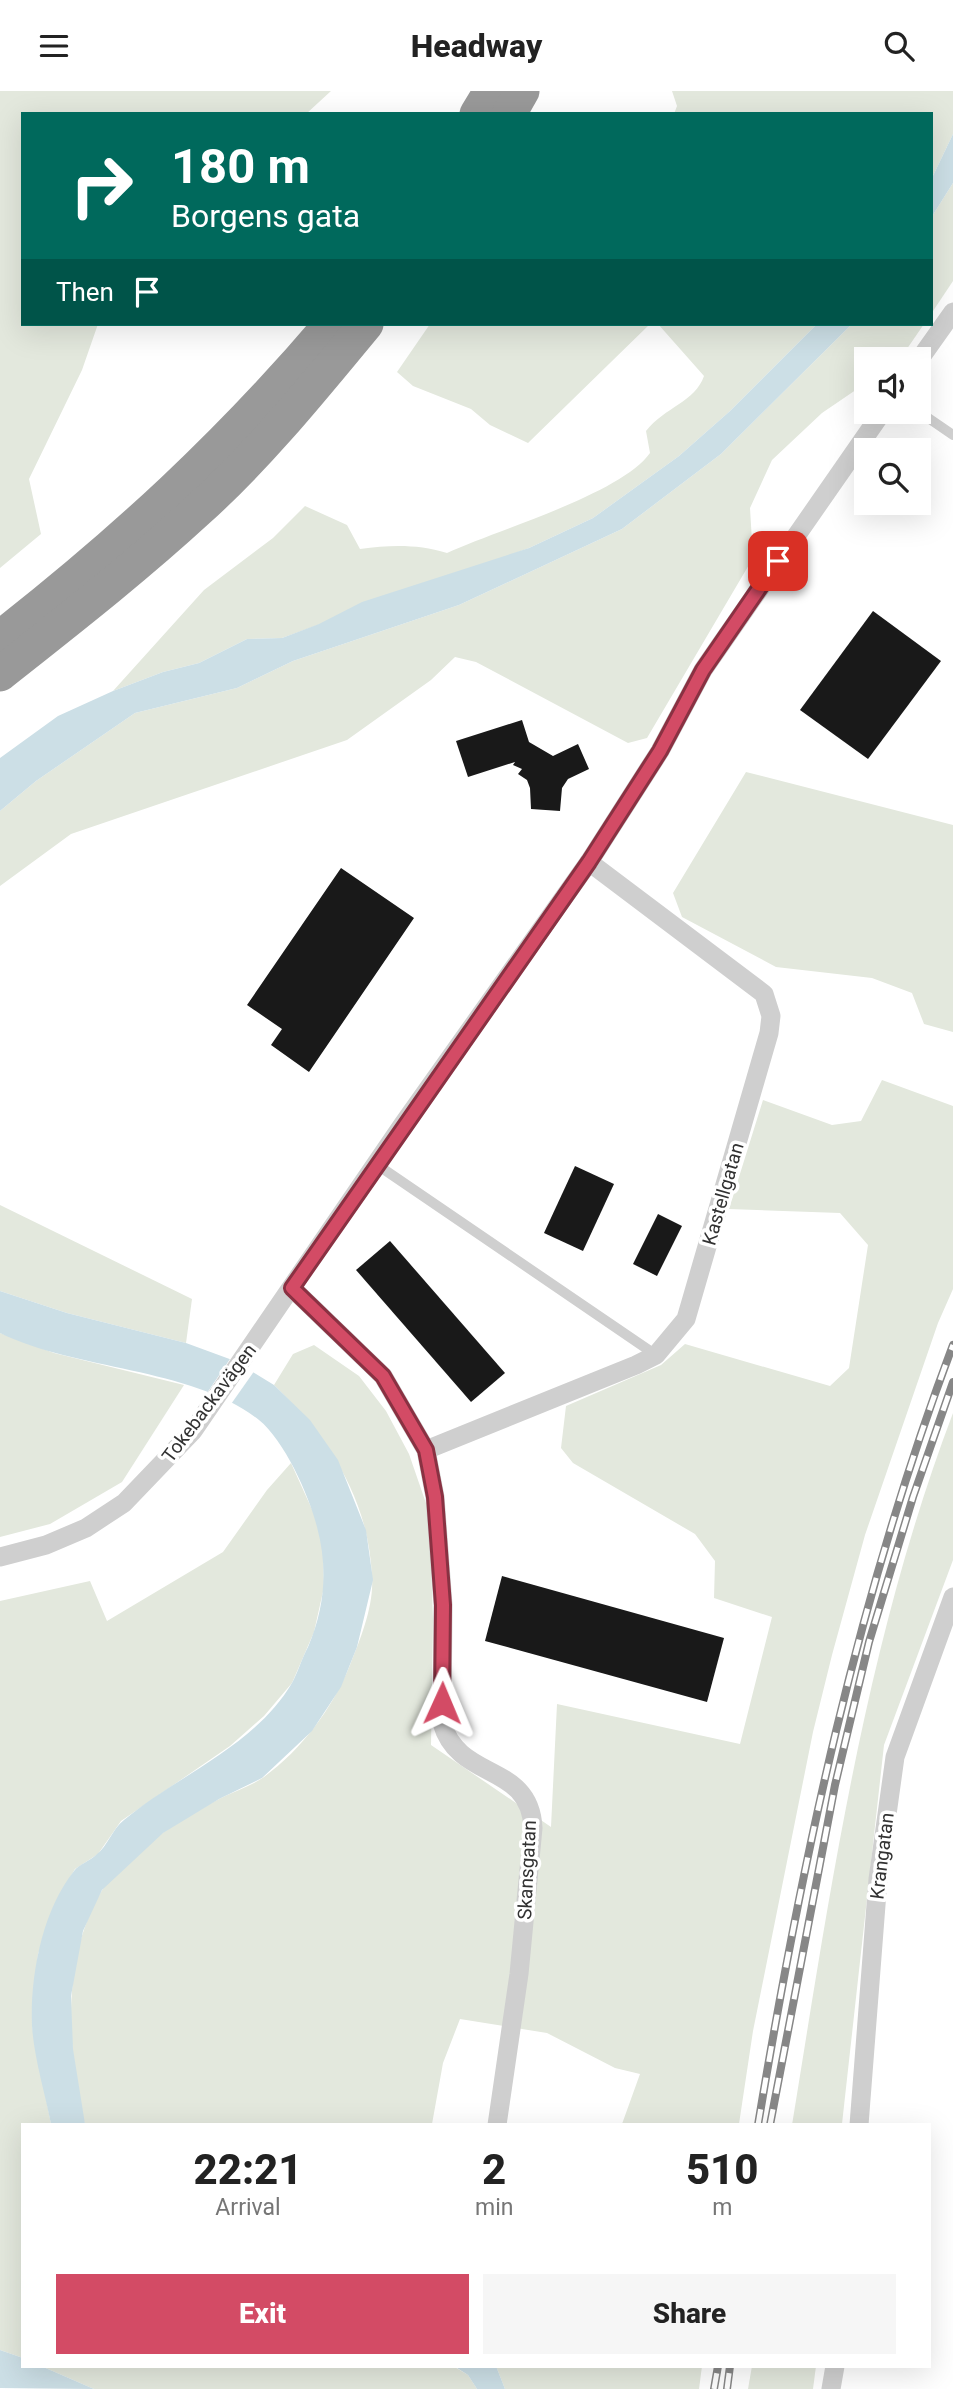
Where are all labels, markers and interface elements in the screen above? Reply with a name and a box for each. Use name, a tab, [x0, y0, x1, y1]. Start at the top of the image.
icon: menu	[35, 27, 73, 65]
text: Headway	[411, 27, 542, 65]
icon: search	[880, 27, 918, 65]
text: 180 m	[171, 138, 310, 195]
icon: right	[56, 140, 147, 231]
text: Borgens gata	[171, 197, 360, 235]
icon: arrive	[128, 273, 166, 311]
text: Then	[56, 277, 114, 307]
map controls	[854, 347, 931, 515]
button: sound	[854, 347, 931, 424]
button: search	[854, 438, 931, 515]
pin	[748, 531, 808, 591]
icon: arrive	[759, 542, 797, 580]
street label: Kastellgatan	[697, 1140, 749, 1248]
street label: Tokebackavägen	[157, 1339, 261, 1467]
position arrow	[405, 1666, 479, 1740]
street label: Krangatan	[865, 1811, 899, 1901]
street label: Skansgatan	[513, 1820, 541, 1920]
text: 22:21	[193, 2145, 303, 2194]
text: 2	[482, 2145, 506, 2194]
text: 510	[686, 2145, 759, 2194]
text: Arrival	[215, 2194, 281, 2221]
text: min	[475, 2194, 513, 2221]
text: m	[712, 2194, 732, 2221]
button: Exit	[56, 2274, 469, 2354]
button: Share	[483, 2274, 896, 2354]

